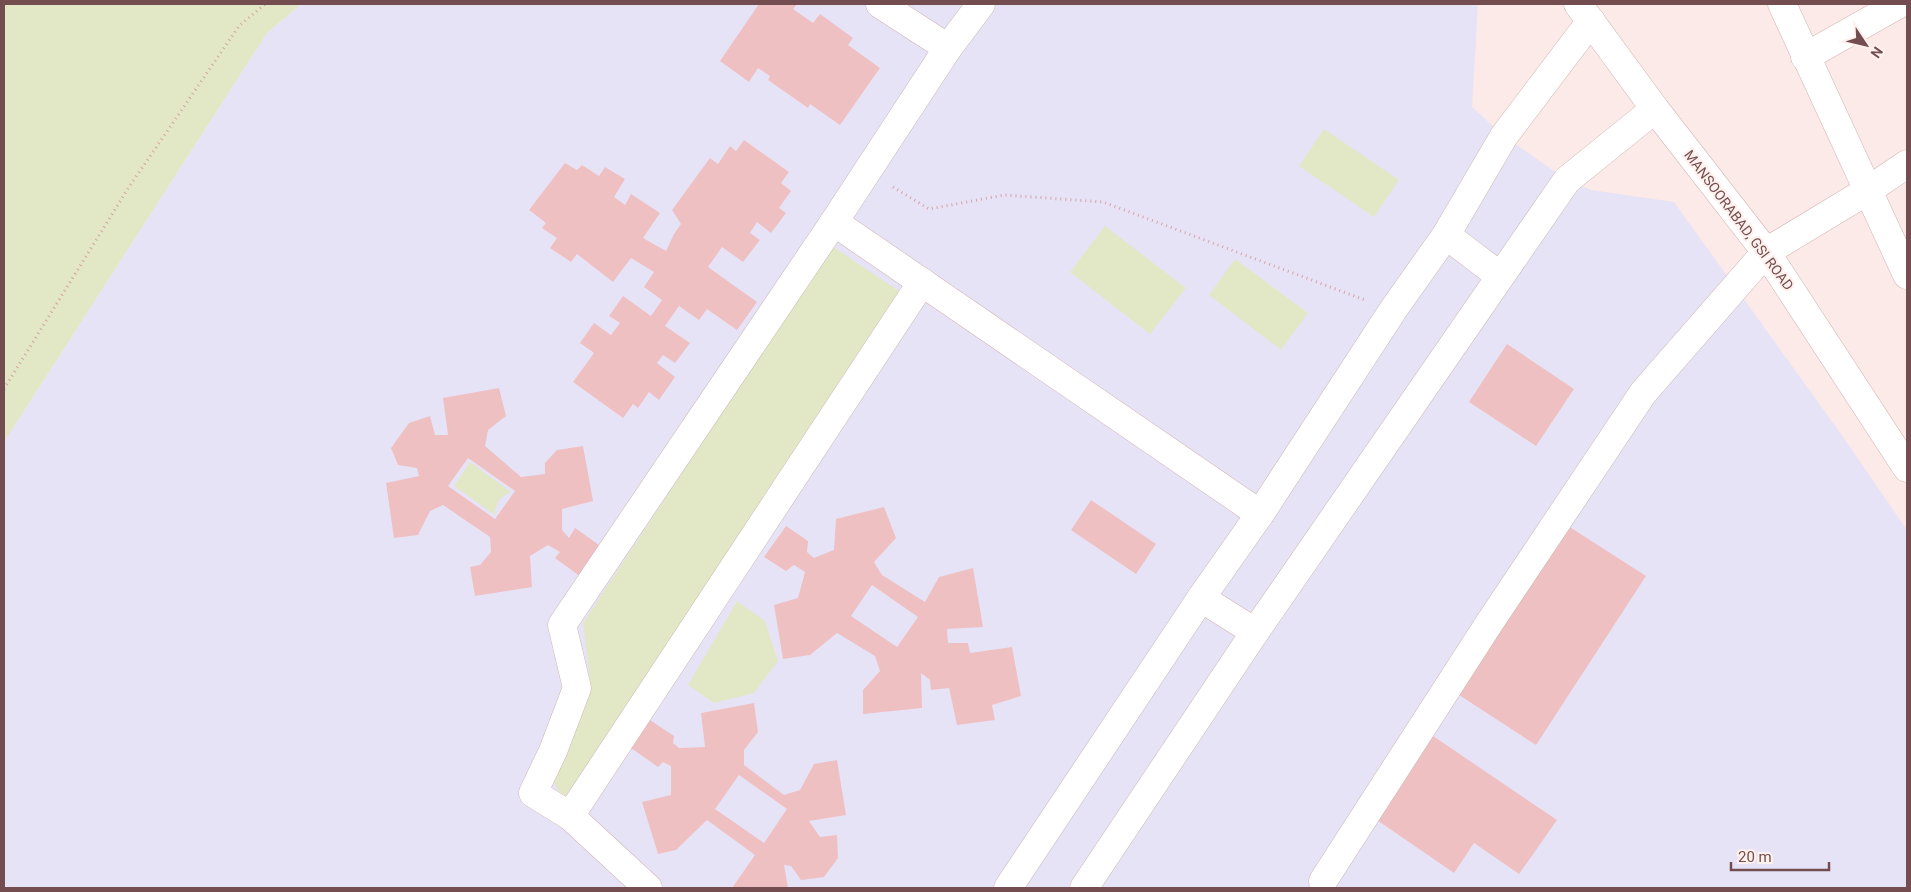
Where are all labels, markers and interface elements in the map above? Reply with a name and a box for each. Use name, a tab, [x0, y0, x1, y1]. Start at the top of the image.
north arrow	[1841, 20, 1891, 70]
text: N	[1867, 44, 1886, 61]
street label: MANSOORABAD, GSI ROAD	[1681, 147, 1797, 293]
scale bar	[1731, 840, 1828, 872]
text: 20 m	[1738, 848, 1772, 866]

